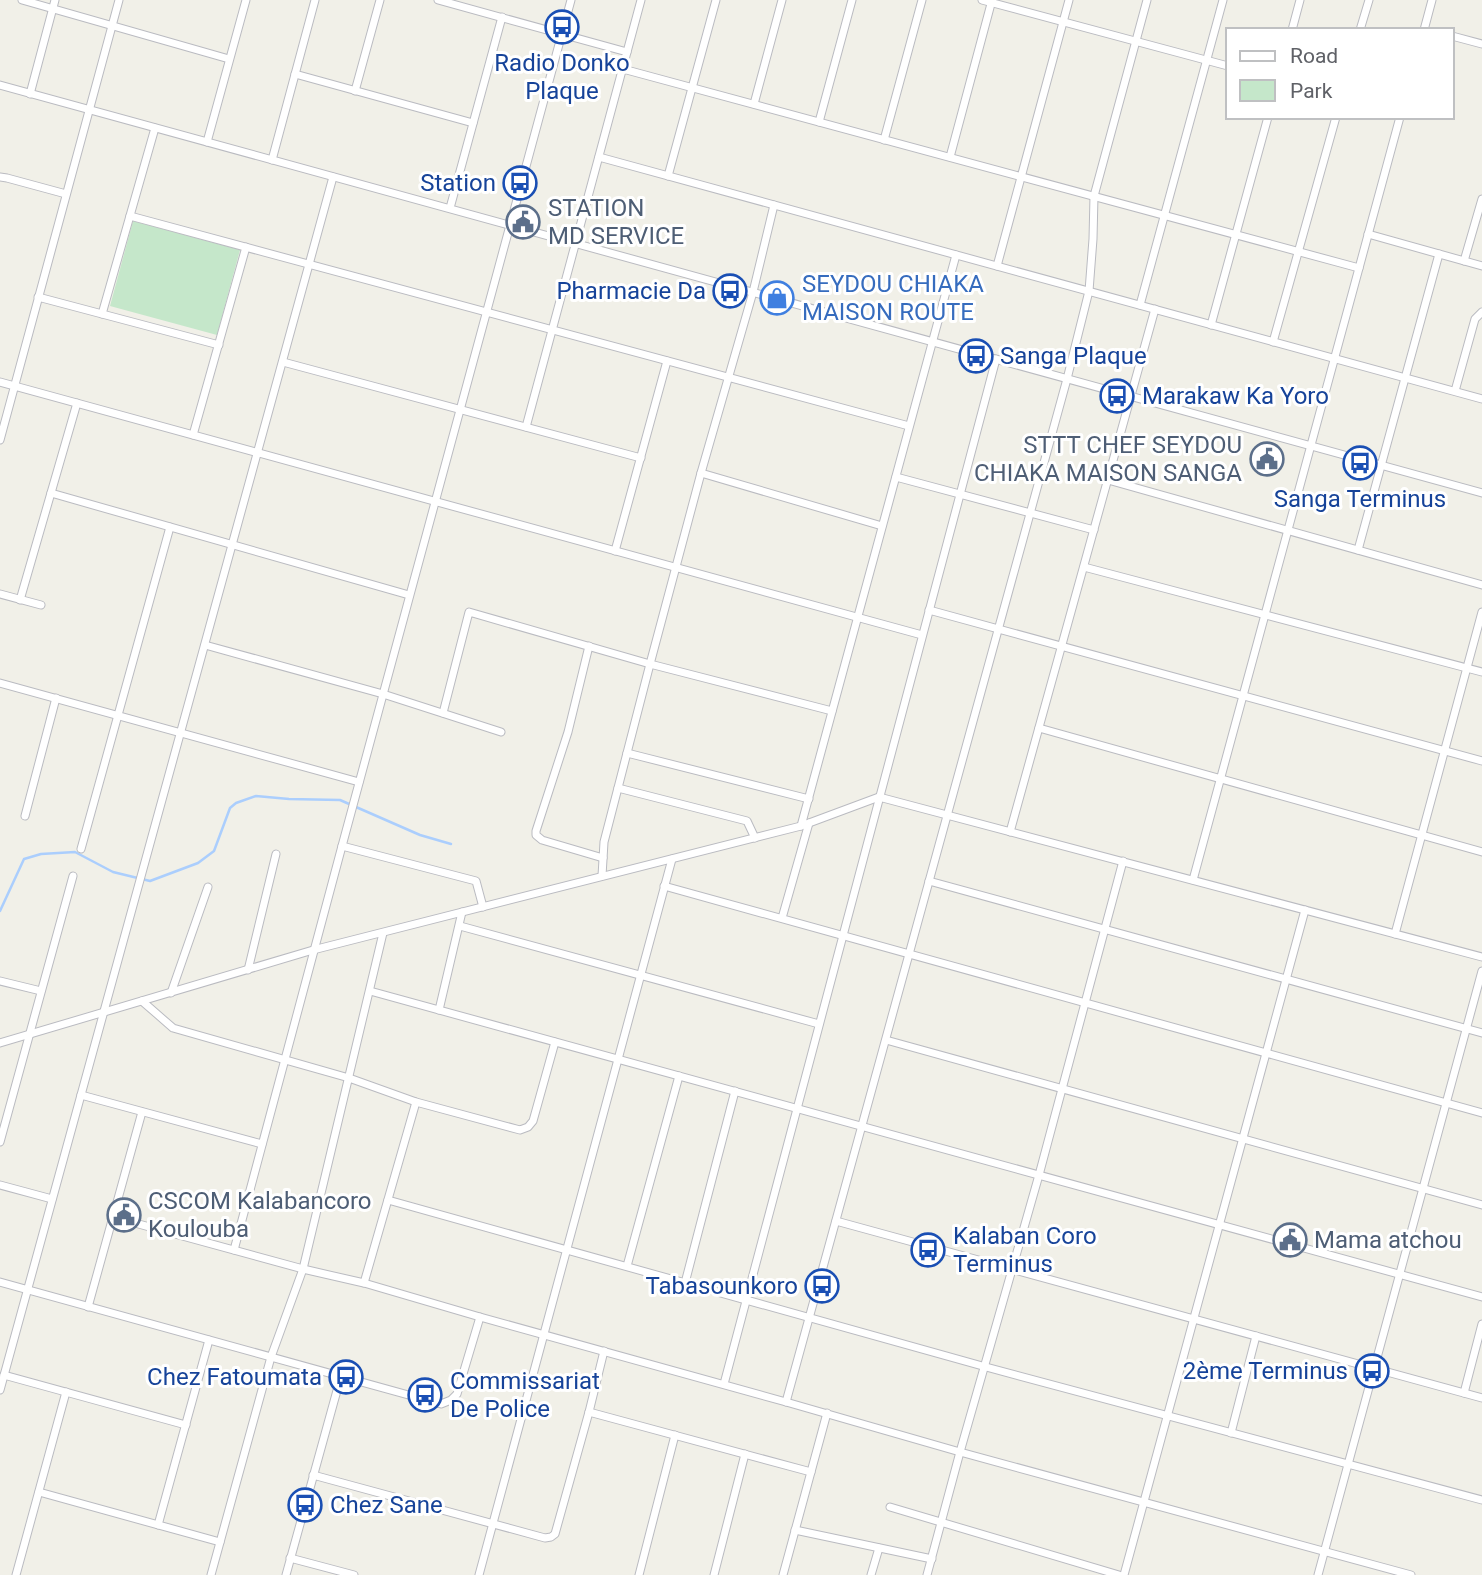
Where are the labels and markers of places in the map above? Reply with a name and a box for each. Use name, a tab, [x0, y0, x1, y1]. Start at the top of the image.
bus stop icon: Radio Donko Plaque	[543, 8, 581, 46]
place label: Radio Donko Plaque	[494, 49, 630, 105]
bus stop icon: Station	[501, 164, 539, 202]
place label: Station	[420, 169, 496, 197]
place label: STATION MD SERVICE	[548, 194, 684, 250]
public building icon: STATION MD SERVICE	[504, 203, 542, 241]
place label: SEYDOU CHIAKA MAISON ROUTE	[802, 270, 984, 326]
bus stop icon: Pharmacie Da	[711, 272, 749, 310]
place label: Pharmacie Da	[556, 277, 706, 305]
shop icon: SEYDOU CHIAKA MAISON ROUTE	[758, 279, 796, 317]
bus stop icon: Sanga Plaque	[957, 337, 995, 375]
place label: Sanga Plaque	[1000, 342, 1147, 370]
bus stop icon: Marakaw Ka Yoro	[1098, 377, 1136, 415]
place label: Marakaw Ka Yoro	[1142, 382, 1329, 410]
place label: STTT CHEF SEYDOU CHIAKA MAISON SANGA	[974, 431, 1242, 487]
public building icon: STTT CHEF SEYDOU CHIAKA MAISON SANGA	[1248, 440, 1286, 478]
bus stop icon: Sanga Terminus	[1341, 444, 1379, 482]
place label: Sanga Terminus	[1274, 485, 1446, 513]
place label: CSCOM Kalabancoro Koulouba	[148, 1187, 372, 1243]
public building icon: CSCOM Kalabancoro Koulouba	[105, 1196, 143, 1234]
public building icon: Mama atchou	[1271, 1221, 1309, 1259]
place label: Kalaban Coro Terminus	[953, 1222, 1097, 1278]
place label: Mama atchou	[1314, 1226, 1462, 1254]
bus stop icon: Kalaban Coro Terminus	[909, 1231, 947, 1269]
bus stop icon: Tabasounkoro	[803, 1267, 841, 1305]
place label: Tabasounkoro	[645, 1272, 798, 1300]
bus stop icon: 2ème Terminus	[1353, 1352, 1391, 1390]
place label: 2ème Terminus	[1183, 1357, 1348, 1385]
bus stop icon: Chez Fatoumata	[327, 1358, 365, 1396]
place label: Chez Fatoumata	[147, 1363, 322, 1391]
place label: Commissariat De Police	[450, 1367, 600, 1423]
bus stop icon: Commissariat De Police	[406, 1376, 444, 1414]
bus stop icon: Chez Sane	[286, 1486, 324, 1524]
place label: Chez Sane	[330, 1491, 443, 1519]

